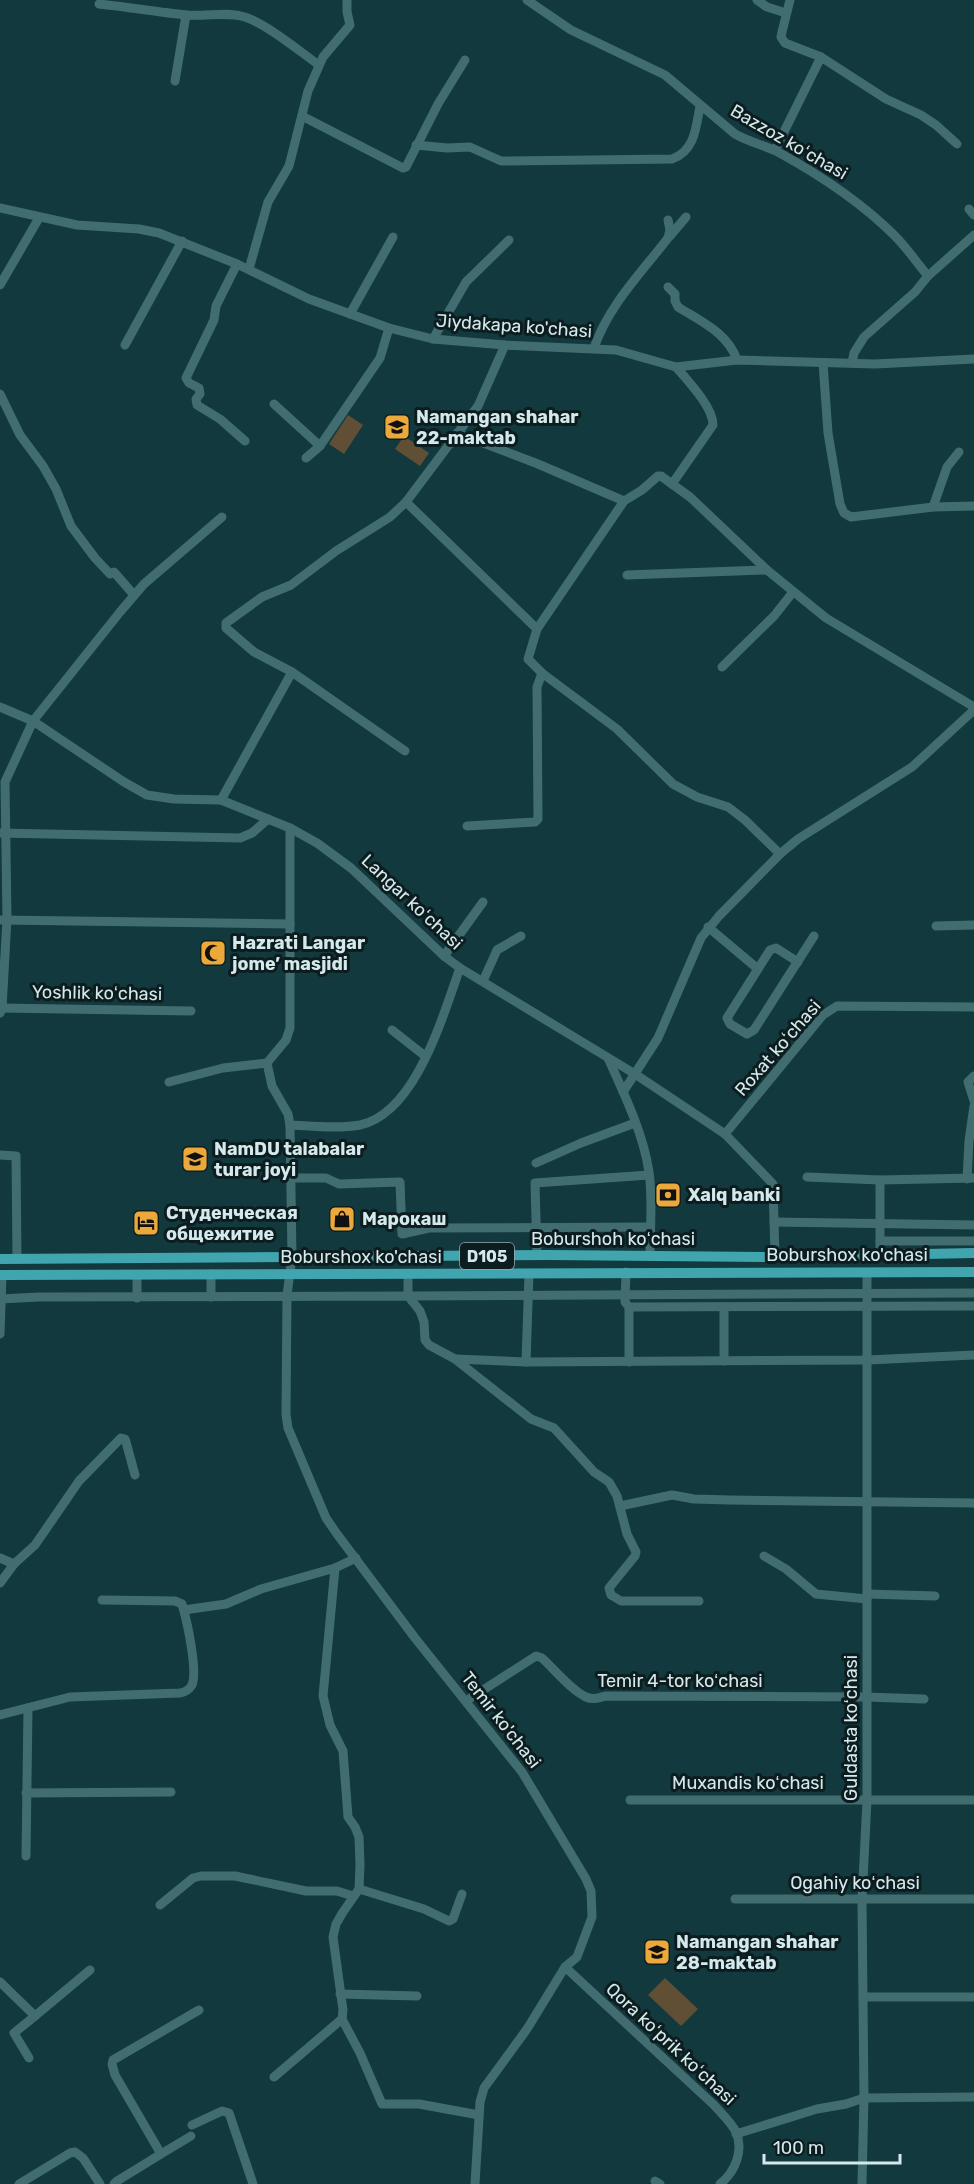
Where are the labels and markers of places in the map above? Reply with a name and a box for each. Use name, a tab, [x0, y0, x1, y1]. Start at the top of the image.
place label: Namangan shahar 22-maktab	[416, 406, 578, 449]
school or university icon: Namangan shahar 22-maktab	[382, 412, 412, 442]
place label: Hazrati Langar jome’ masjidi	[231, 932, 365, 975]
mosque icon: Hazrati Langar jome’ masjidi	[198, 938, 228, 968]
place label: NamDU talabalar turar joyi	[214, 1138, 364, 1181]
school or university icon: NamDU talabalar turar joyi	[180, 1144, 210, 1174]
bank icon: Xalq banki	[653, 1180, 683, 1210]
place label: Xalq banki	[688, 1184, 781, 1206]
place label: Студенческая общежитие	[166, 1202, 298, 1245]
shop icon: Марокаш	[327, 1204, 357, 1234]
hotel icon: Студенческая общежитие	[131, 1208, 161, 1238]
place label: Марокаш	[362, 1208, 446, 1230]
place label: Namangan shahar 28-maktab	[676, 1931, 838, 1974]
school or university icon: Namangan shahar 28-maktab	[642, 1937, 672, 1967]

